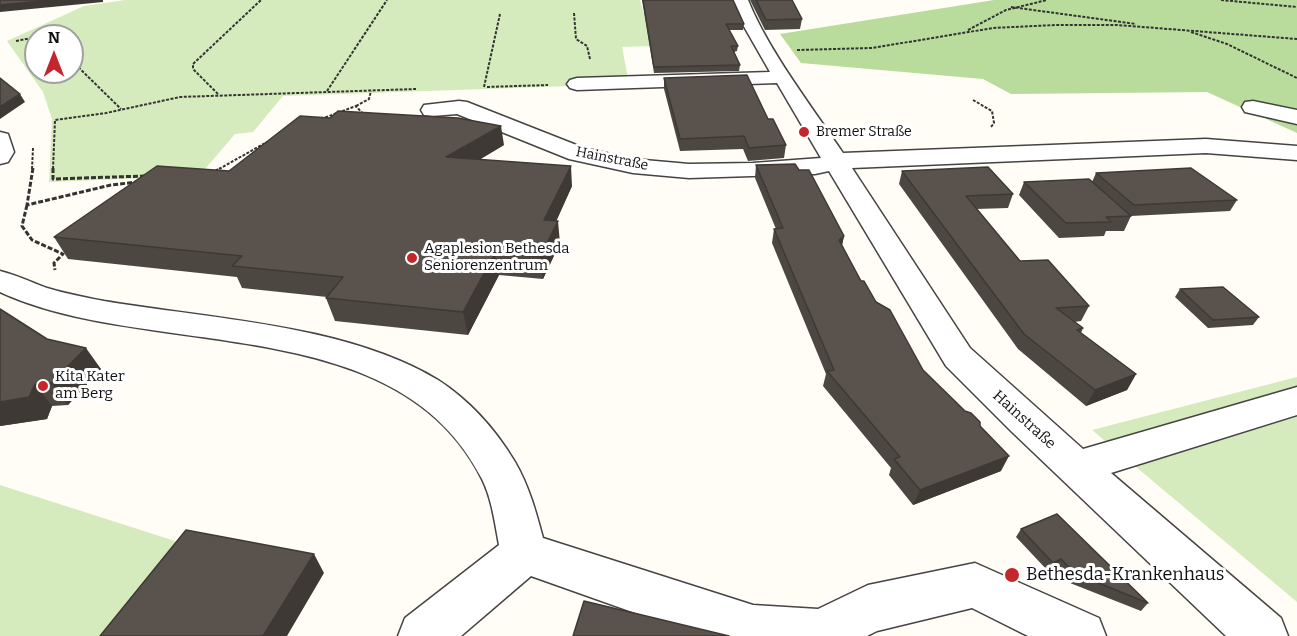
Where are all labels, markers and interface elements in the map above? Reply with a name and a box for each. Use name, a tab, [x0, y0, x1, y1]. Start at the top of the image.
north arrow	[24, 24, 84, 84]
text: N	[48, 28, 60, 47]
place label: Bremer Straße	[816, 124, 912, 140]
marker: Bremer Straße	[797, 125, 811, 139]
street label: Hainstraße	[574, 144, 650, 174]
place label: Agaplesion Bethesda Seniorenzentrum	[424, 240, 569, 275]
marker: Agaplesion Bethesda Seniorenzentrum	[405, 251, 419, 265]
place label: Kita Kater am Berg	[55, 368, 125, 403]
marker: Kita Kater am Berg	[36, 379, 50, 393]
street label: Hainstraße	[989, 387, 1059, 453]
place label: Bethesda-Krankenhaus	[1026, 564, 1224, 586]
marker: Bethesda-Krankenhaus	[1003, 566, 1021, 584]

